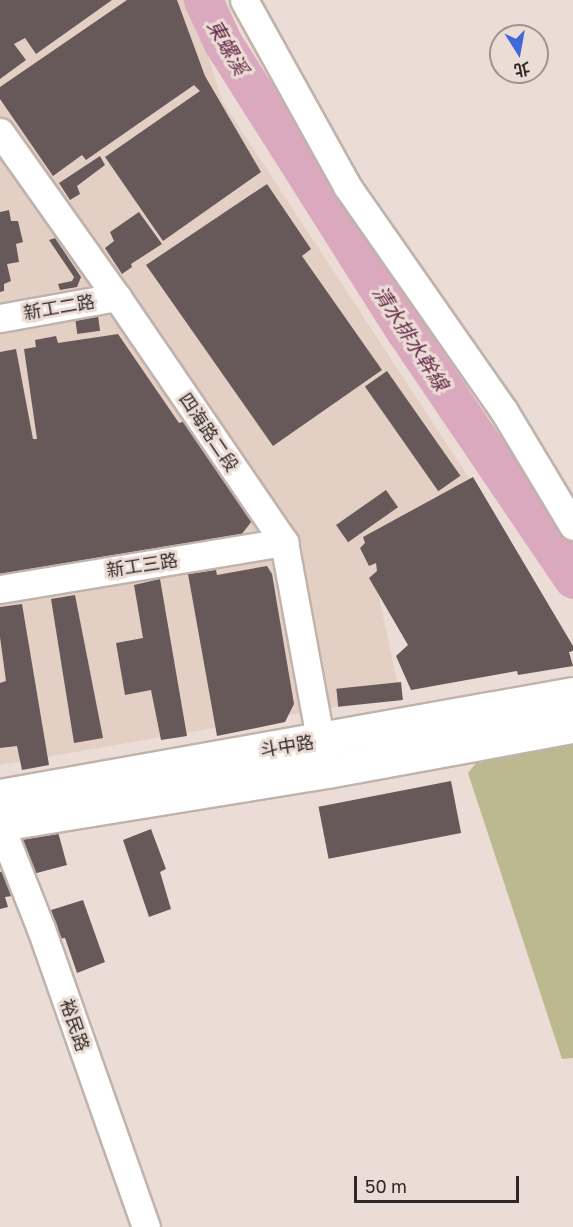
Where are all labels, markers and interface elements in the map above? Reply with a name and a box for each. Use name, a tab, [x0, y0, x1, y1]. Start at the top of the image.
water label: 東螺溪	[203, 15, 253, 79]
north arrow	[489, 24, 549, 84]
text: 北	[512, 58, 532, 81]
water label: 清水排水幹線	[368, 281, 454, 395]
street label: 新工二路	[22, 290, 96, 324]
street label: 四海路二段	[175, 389, 243, 475]
street label: 新工三路	[105, 549, 179, 581]
street label: 斗中路	[259, 731, 315, 761]
street label: 裕民路	[56, 996, 94, 1054]
scale bar	[357, 1164, 522, 1202]
text: 50 m	[365, 1175, 407, 1197]

